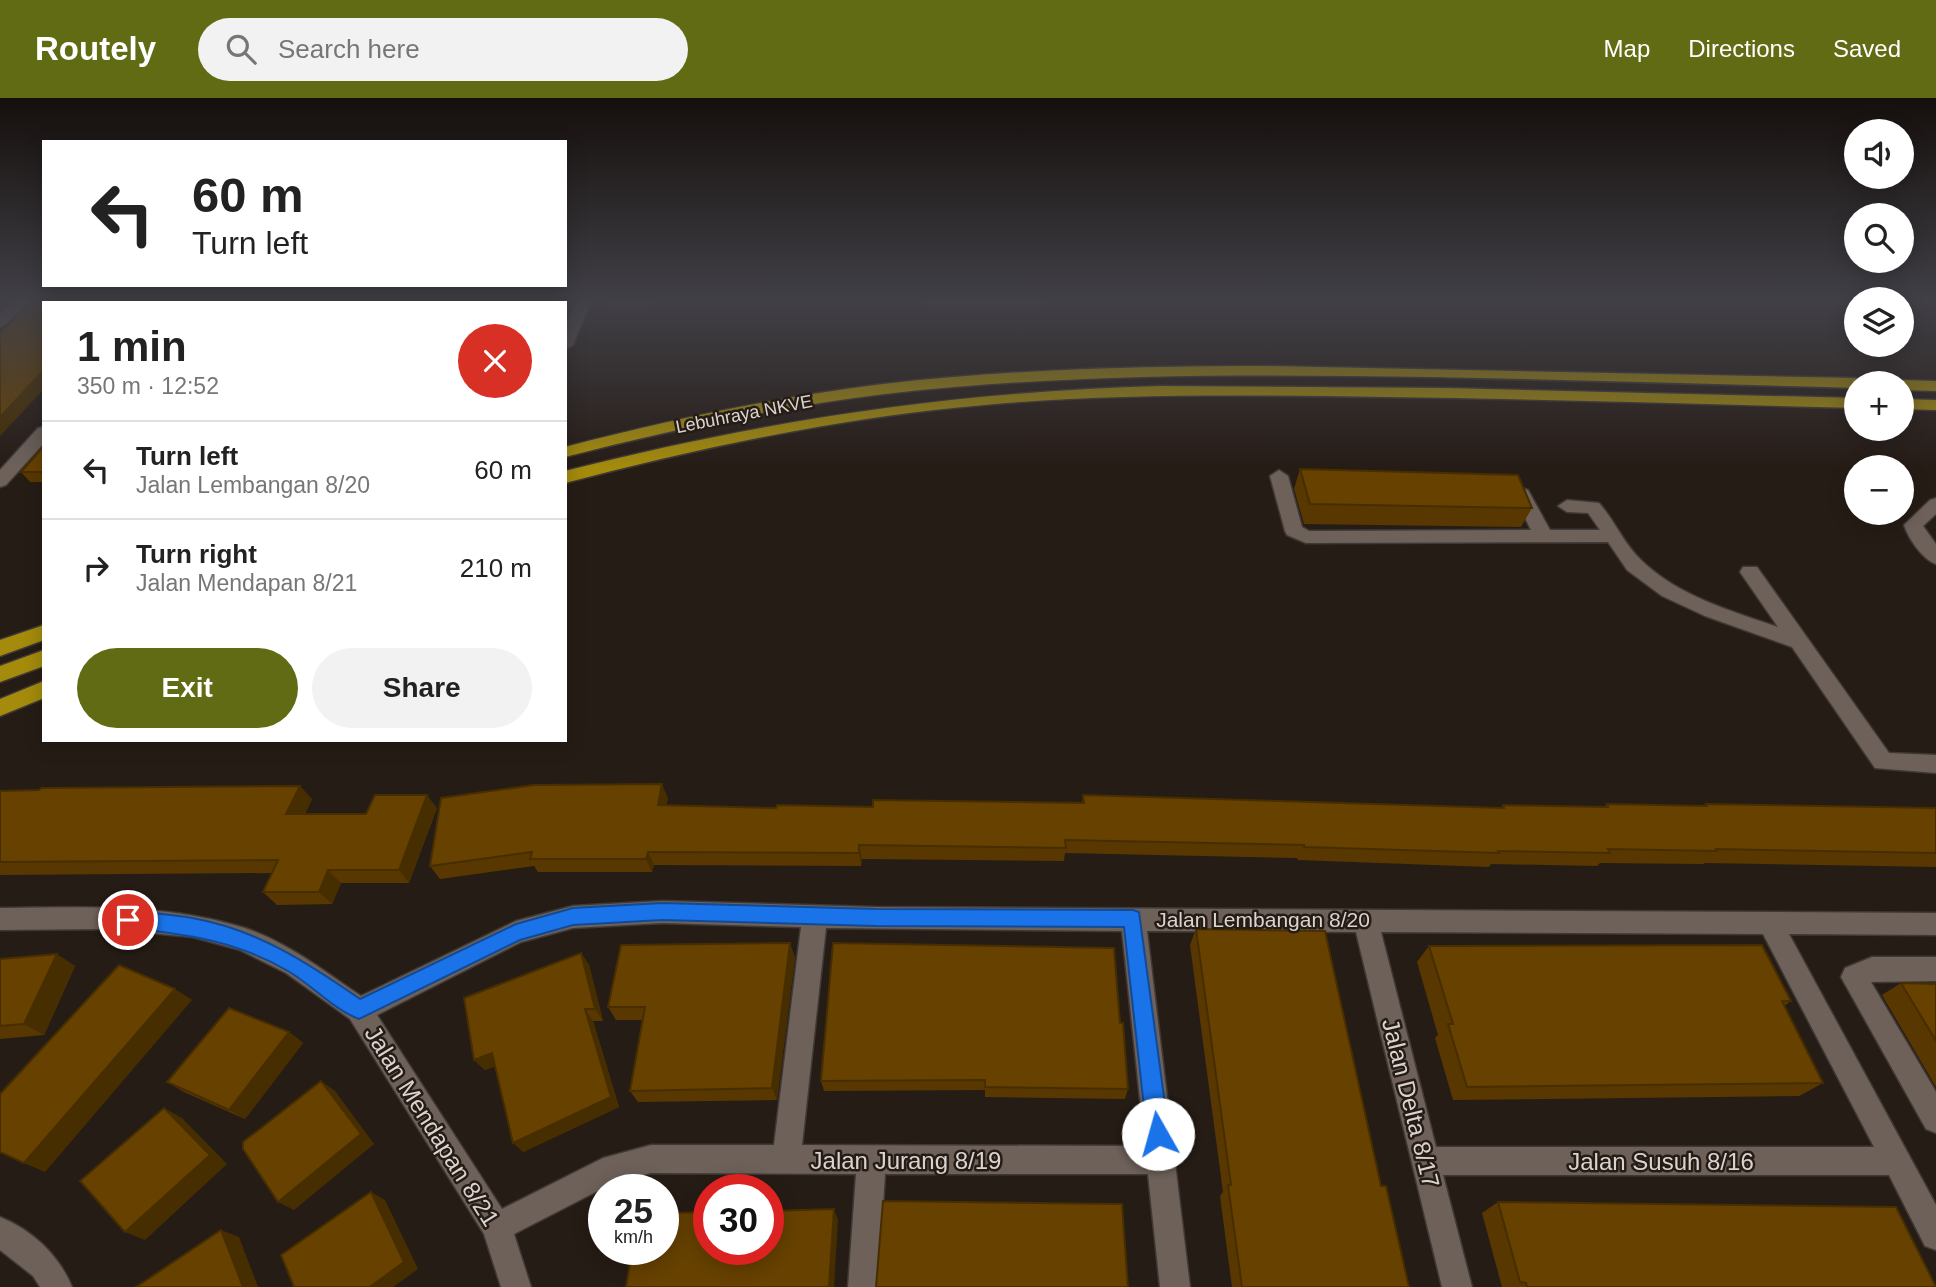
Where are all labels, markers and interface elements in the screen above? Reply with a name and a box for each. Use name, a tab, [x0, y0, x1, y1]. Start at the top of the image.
search box	[198, 18, 688, 81]
text: Routely	[35, 30, 156, 67]
icon: search	[222, 30, 260, 68]
text: Search here	[278, 34, 420, 64]
text: Map	[1604, 35, 1650, 62]
text: Directions	[1688, 35, 1795, 62]
text: Saved	[1833, 35, 1901, 62]
map controls	[1844, 119, 1914, 525]
button: sound	[1844, 119, 1914, 189]
icon: left	[77, 168, 168, 259]
text: 60 m	[192, 168, 304, 222]
button: search	[1844, 203, 1914, 273]
text: Turn left	[192, 225, 308, 261]
button: layers	[1844, 287, 1914, 357]
text: 1 min	[77, 323, 187, 370]
button: close	[458, 324, 532, 398]
button: +	[1844, 371, 1914, 441]
text: 350 m · 12:52	[77, 373, 219, 399]
street label: Lebuhraya NKVE	[674, 391, 814, 437]
text: Turn left	[136, 441, 238, 471]
icon: left	[77, 451, 115, 489]
text: 60 m	[474, 455, 532, 485]
button: −	[1844, 455, 1914, 525]
text: Jalan Lembangan 8/20	[136, 472, 370, 498]
text: Turn right	[136, 539, 257, 569]
icon: right	[77, 549, 115, 587]
text: 210 m	[460, 553, 532, 583]
text: Jalan Mendapan 8/21	[136, 570, 357, 596]
button: Exit	[77, 648, 298, 728]
button: Share	[312, 648, 532, 728]
pin	[98, 890, 158, 950]
icon: arrive	[109, 901, 147, 939]
street label: Jalan Lembangan 8/20	[1156, 908, 1370, 931]
street label: Jalan Delta 8/17	[1377, 1016, 1445, 1190]
street label: Jalan Mendapan 8/21	[359, 1021, 505, 1231]
position arrow	[1121, 1097, 1195, 1171]
street label: Jalan Jurang 8/19	[811, 1147, 1001, 1174]
street label: Jalan Susuh 8/16	[1568, 1148, 1754, 1175]
speed limit sign: 30	[693, 1174, 784, 1265]
text: 25	[614, 1191, 653, 1230]
text: km/h	[614, 1227, 653, 1247]

